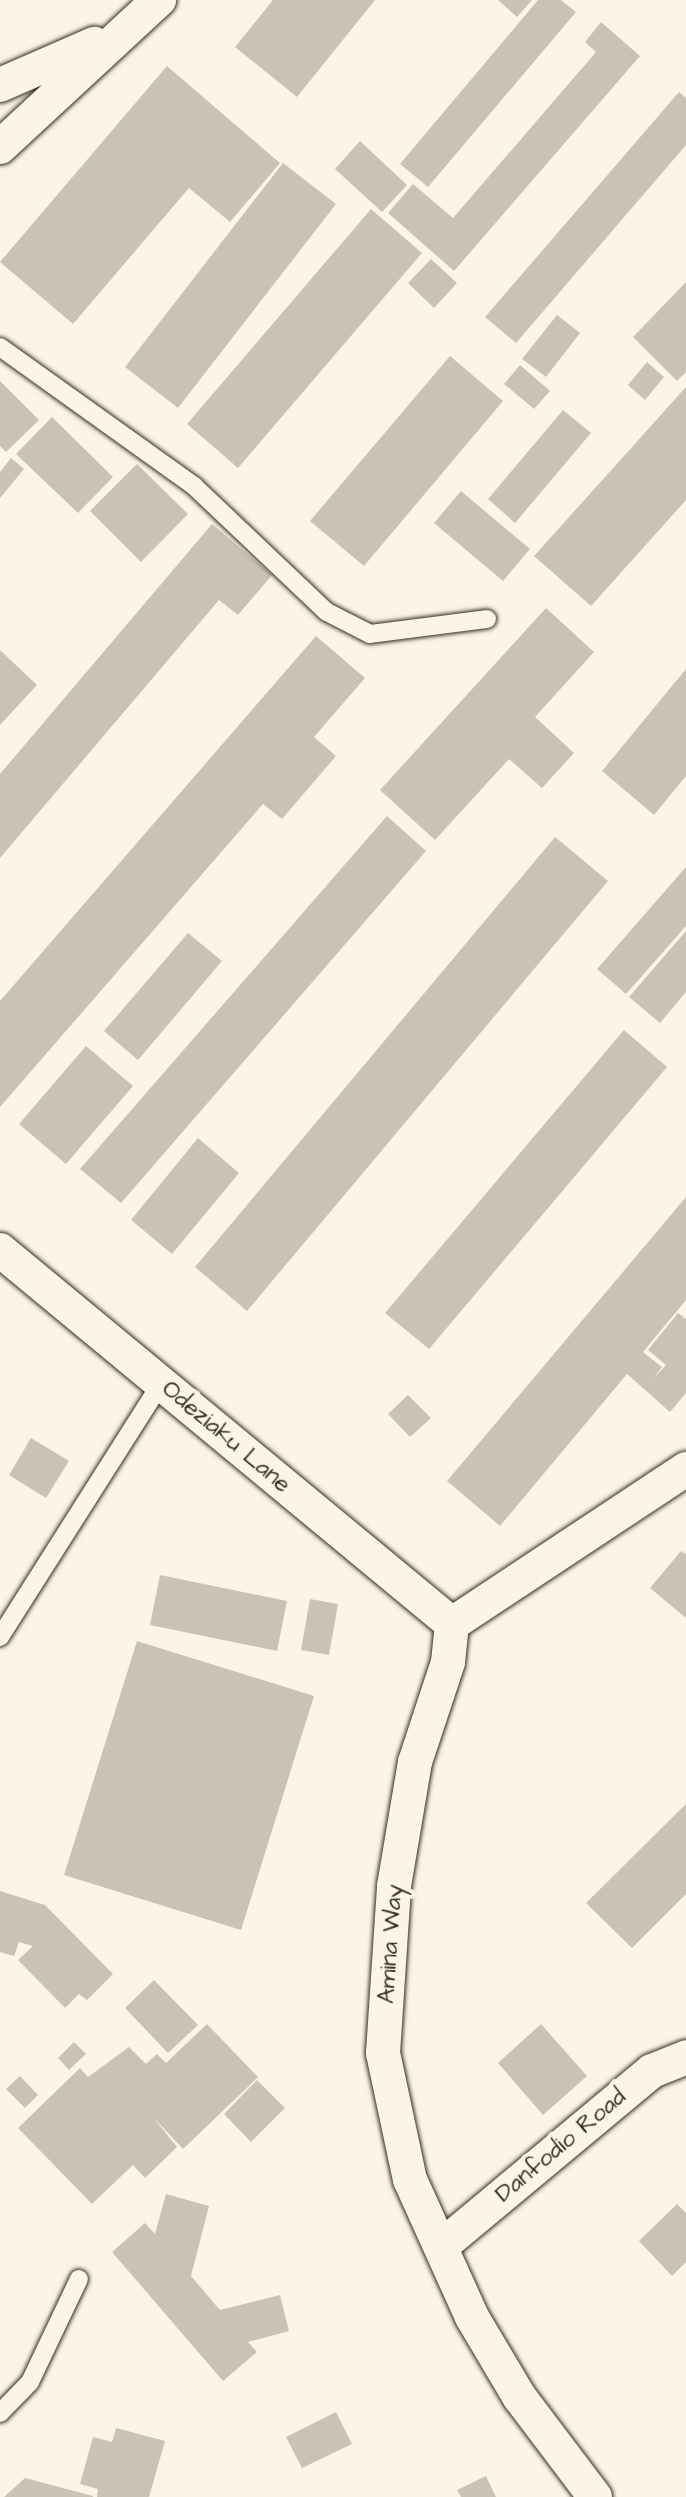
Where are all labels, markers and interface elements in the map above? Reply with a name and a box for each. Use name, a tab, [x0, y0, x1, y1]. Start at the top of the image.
street label: Odeziaku Lane	[156, 1375, 296, 1499]
street label: Amina Way	[372, 1883, 410, 2005]
street label: Danfodio Road	[490, 2083, 632, 2209]

